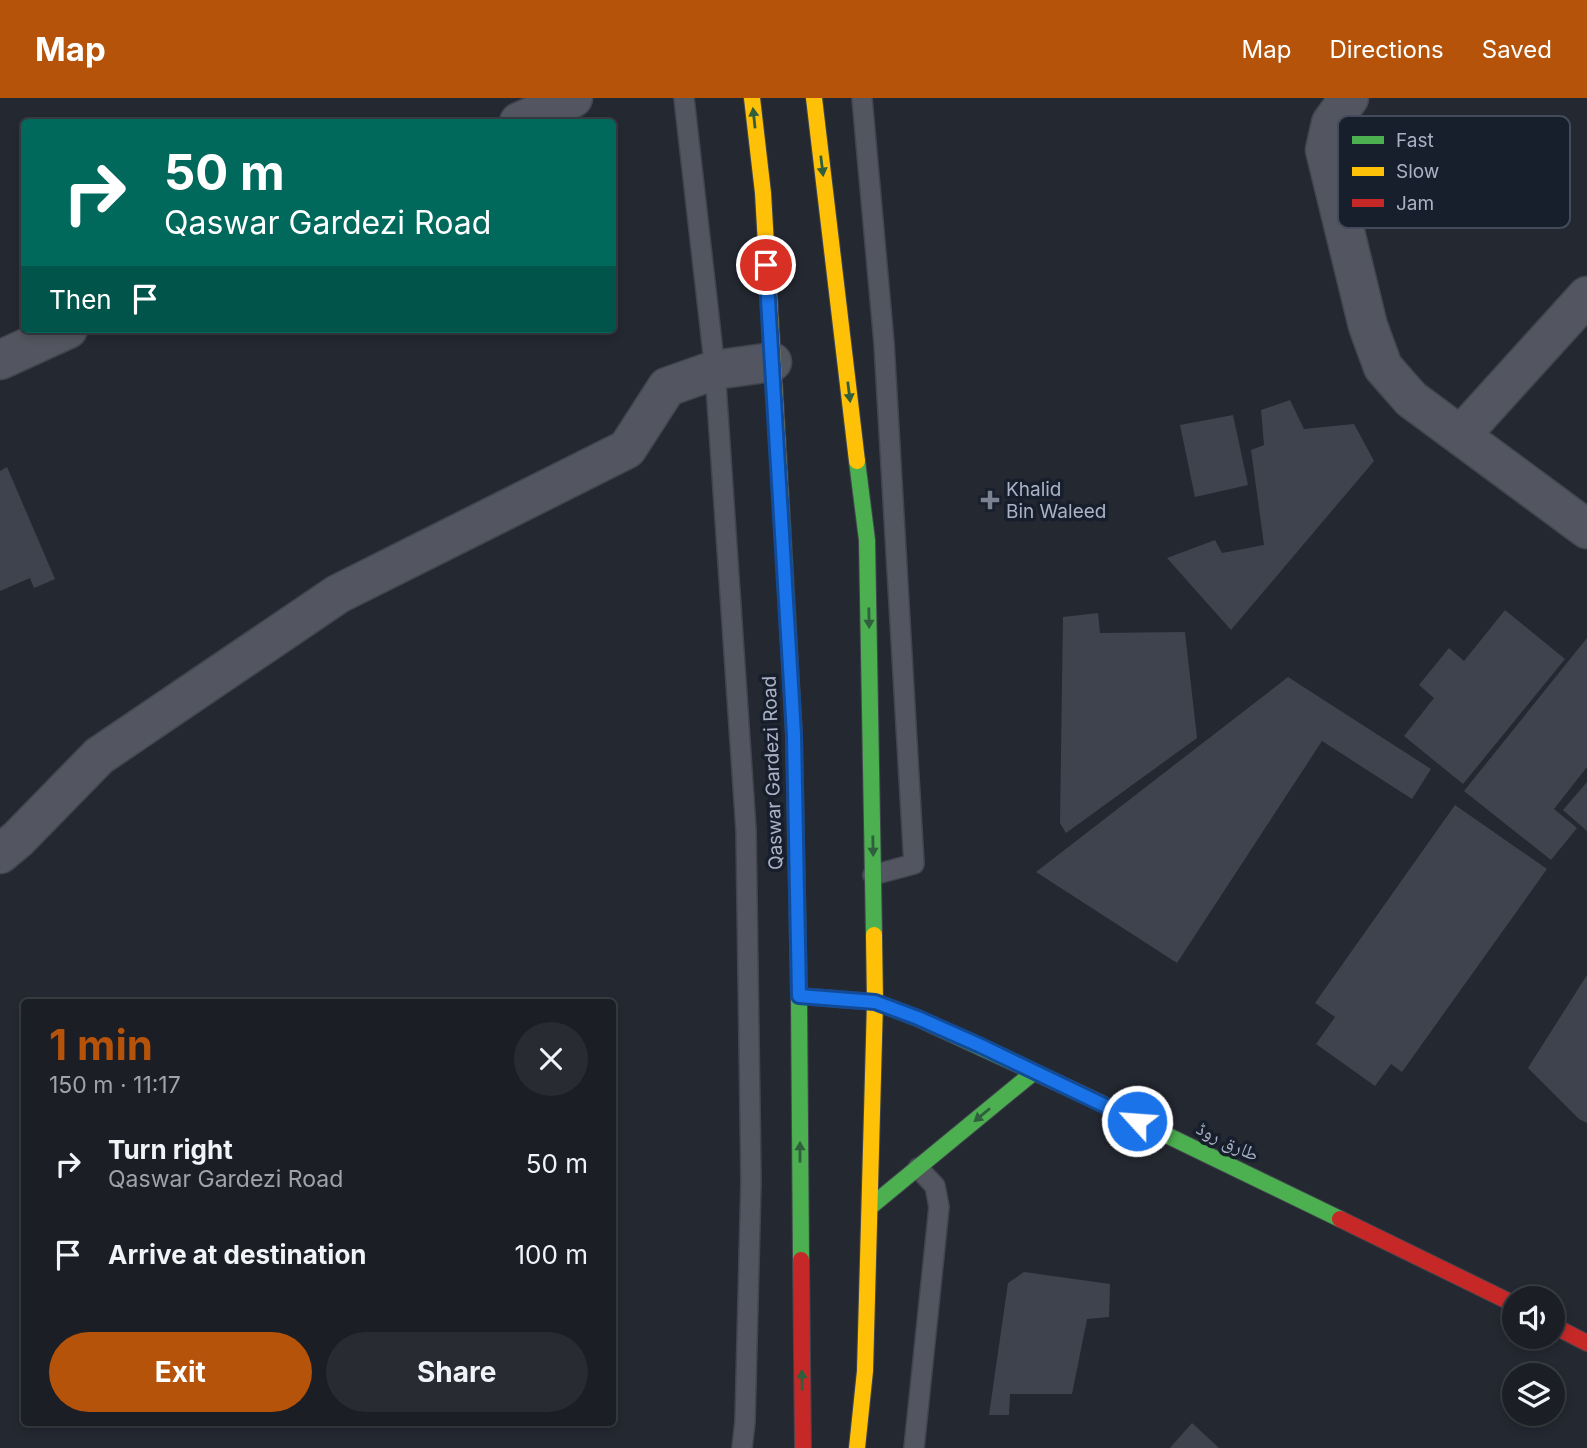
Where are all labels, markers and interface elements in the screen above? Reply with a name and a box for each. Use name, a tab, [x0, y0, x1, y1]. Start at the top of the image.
text: Map	[35, 29, 106, 69]
text: Map	[1242, 35, 1291, 64]
text: Directions	[1329, 35, 1444, 64]
text: Saved	[1482, 35, 1552, 64]
one-way arrow	[748, 107, 759, 129]
legend	[1338, 116, 1570, 228]
text: Fast	[1396, 129, 1434, 152]
text: 50 m	[164, 143, 285, 202]
icon: right	[49, 147, 140, 238]
one-way arrow	[817, 155, 828, 177]
text: Slow	[1396, 160, 1439, 183]
text: Jam	[1396, 192, 1434, 215]
text: Qaswar Gardezi Road	[164, 203, 491, 242]
pin	[736, 235, 796, 295]
icon: arrive	[747, 246, 785, 284]
icon: arrive	[126, 280, 164, 318]
text: Then	[49, 284, 112, 315]
one-way arrow	[844, 381, 855, 403]
place label: Khalid Bin Waleed	[1006, 478, 1106, 523]
marker: Khalid Bin Waleed	[980, 490, 1000, 510]
one-way arrow	[863, 607, 874, 629]
street label: Qaswar Gardezi Road	[758, 675, 787, 870]
one-way arrow	[867, 835, 879, 857]
text: 1 min	[49, 1019, 153, 1070]
button: close	[514, 1022, 588, 1096]
text: 150 m · 11:17	[49, 1071, 181, 1099]
position arrow	[1100, 1084, 1174, 1158]
one-way arrow	[973, 1107, 990, 1122]
street label: طارق روڈ	[1193, 1117, 1263, 1166]
text: Turn right	[108, 1134, 233, 1165]
one-way arrow	[794, 1141, 806, 1163]
icon: right	[49, 1145, 87, 1183]
text: 50 m	[526, 1148, 588, 1179]
text: Qaswar Gardezi Road	[108, 1165, 343, 1193]
icon: arrive	[49, 1236, 87, 1274]
text: Arrive at destination	[108, 1239, 367, 1270]
text: 100 m	[515, 1239, 588, 1270]
map controls	[1502, 1286, 1565, 1426]
button: sound	[1502, 1286, 1565, 1349]
button: Exit	[49, 1332, 312, 1412]
button: Share	[326, 1332, 588, 1412]
button: layers	[1502, 1363, 1565, 1426]
one-way arrow	[797, 1369, 808, 1391]

